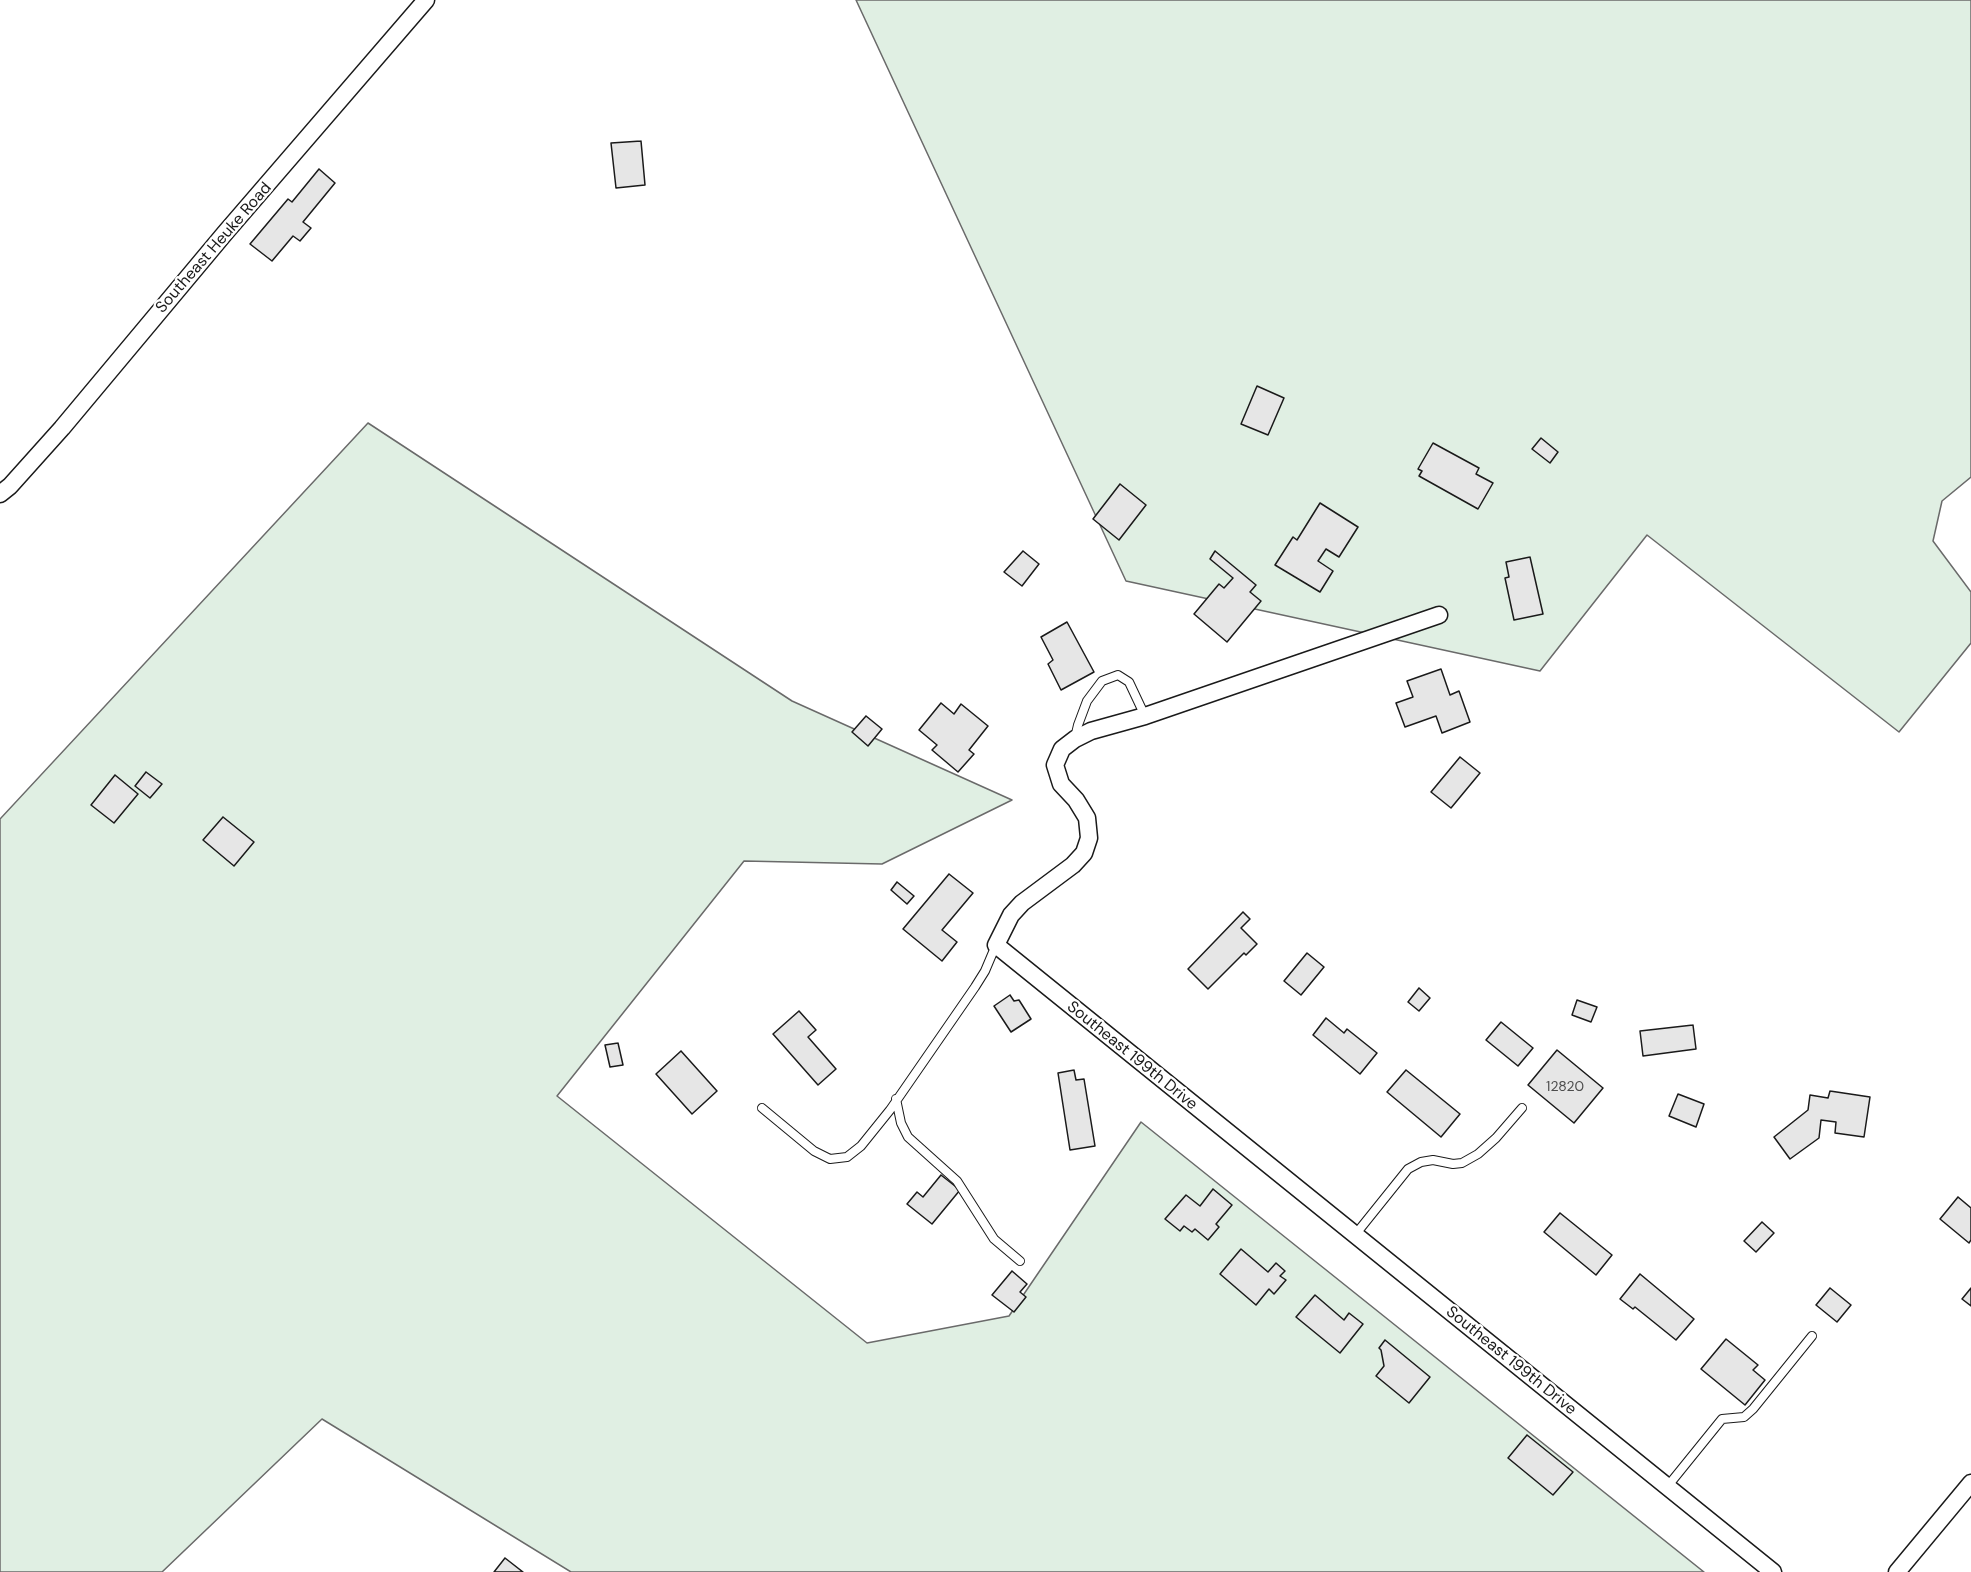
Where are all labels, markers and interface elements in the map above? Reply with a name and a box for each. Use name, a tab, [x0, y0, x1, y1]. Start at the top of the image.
street label: Southeast Heuke Road	[152, 179, 276, 317]
street label: Southeast 199th Drive	[1063, 998, 1201, 1114]
house number: 12820	[1546, 1079, 1584, 1095]
street label: Southeast 199th Drive	[1442, 1303, 1580, 1419]

